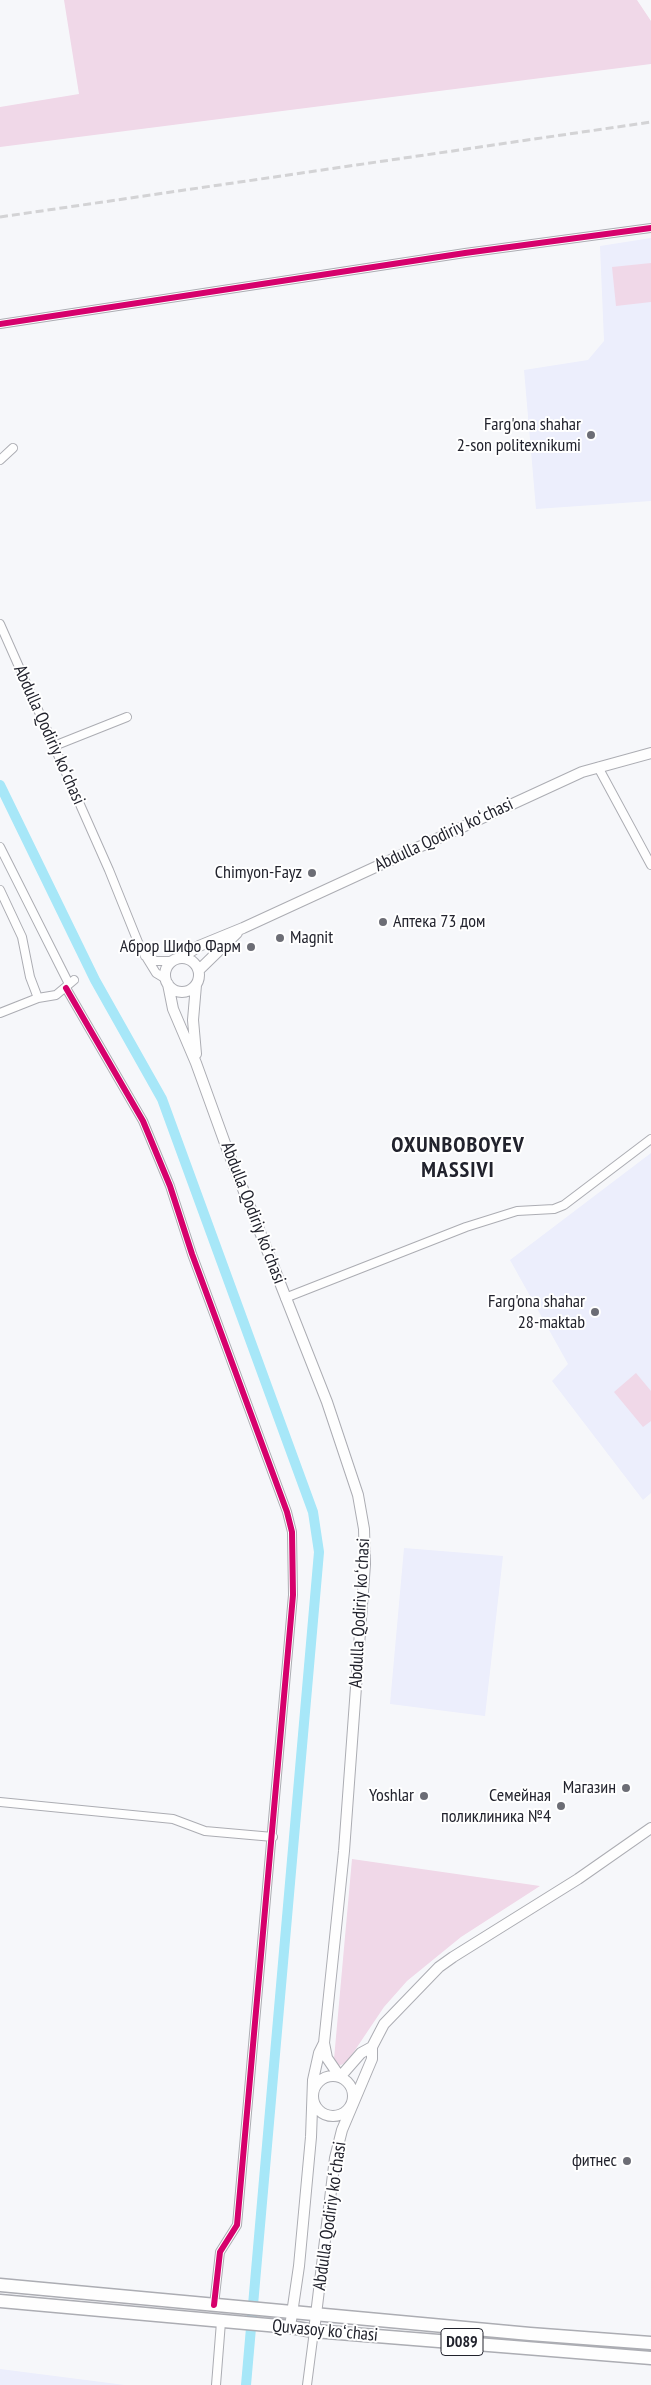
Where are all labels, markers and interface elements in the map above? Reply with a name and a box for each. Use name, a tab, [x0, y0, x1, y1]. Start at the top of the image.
place label: Farg'ona shahar 2-son politexnikumi	[457, 414, 581, 456]
marker: Farg'ona shahar 2-son politexnikumi	[585, 429, 597, 441]
street label: Abdulla Qodiriy koʻchasi	[9, 662, 89, 808]
street label: Abdulla Qodiriy koʻchasi	[371, 793, 517, 877]
place label: Chimyon-Fayz	[215, 862, 302, 884]
marker: Chimyon-Fayz	[306, 867, 318, 879]
place label: Аптека 73 дом	[393, 911, 485, 933]
marker: Аптека 73 дом	[377, 916, 389, 928]
place label: Magnit	[290, 927, 333, 949]
marker: Magnit	[274, 932, 286, 944]
place label: Аброр Шифо Фарм	[120, 936, 241, 958]
marker: Аброр Шифо Фарм	[245, 941, 257, 953]
district label: OXUNBOBOYEV MASSIVI	[390, 1133, 526, 1184]
street label: Abdulla Qodiriy koʻchasi	[216, 1139, 290, 1287]
place label: Farg'ona shahar 28-maktab	[488, 1291, 585, 1334]
marker: Farg'ona shahar 28-maktab	[589, 1306, 601, 1318]
street label: Abdulla Qodiriy koʻchasi	[345, 1537, 375, 1689]
place label: Магазин	[563, 1777, 616, 1799]
marker: Магазин	[620, 1782, 632, 1794]
place label: Yoshlar	[369, 1785, 414, 1807]
place label: Семейная поликлиника №4	[441, 1785, 551, 1828]
marker: Yoshlar	[418, 1790, 430, 1802]
marker: Семейная поликлиника №4	[555, 1800, 567, 1812]
street label: Abdulla Qodiriy koʻchasi	[309, 2140, 351, 2292]
place label: фитнес	[572, 2150, 617, 2172]
marker: фитнес	[621, 2155, 633, 2167]
street label: Quvasoy koʻchasi	[271, 2316, 379, 2346]
road number: D089	[441, 2328, 483, 2356]

